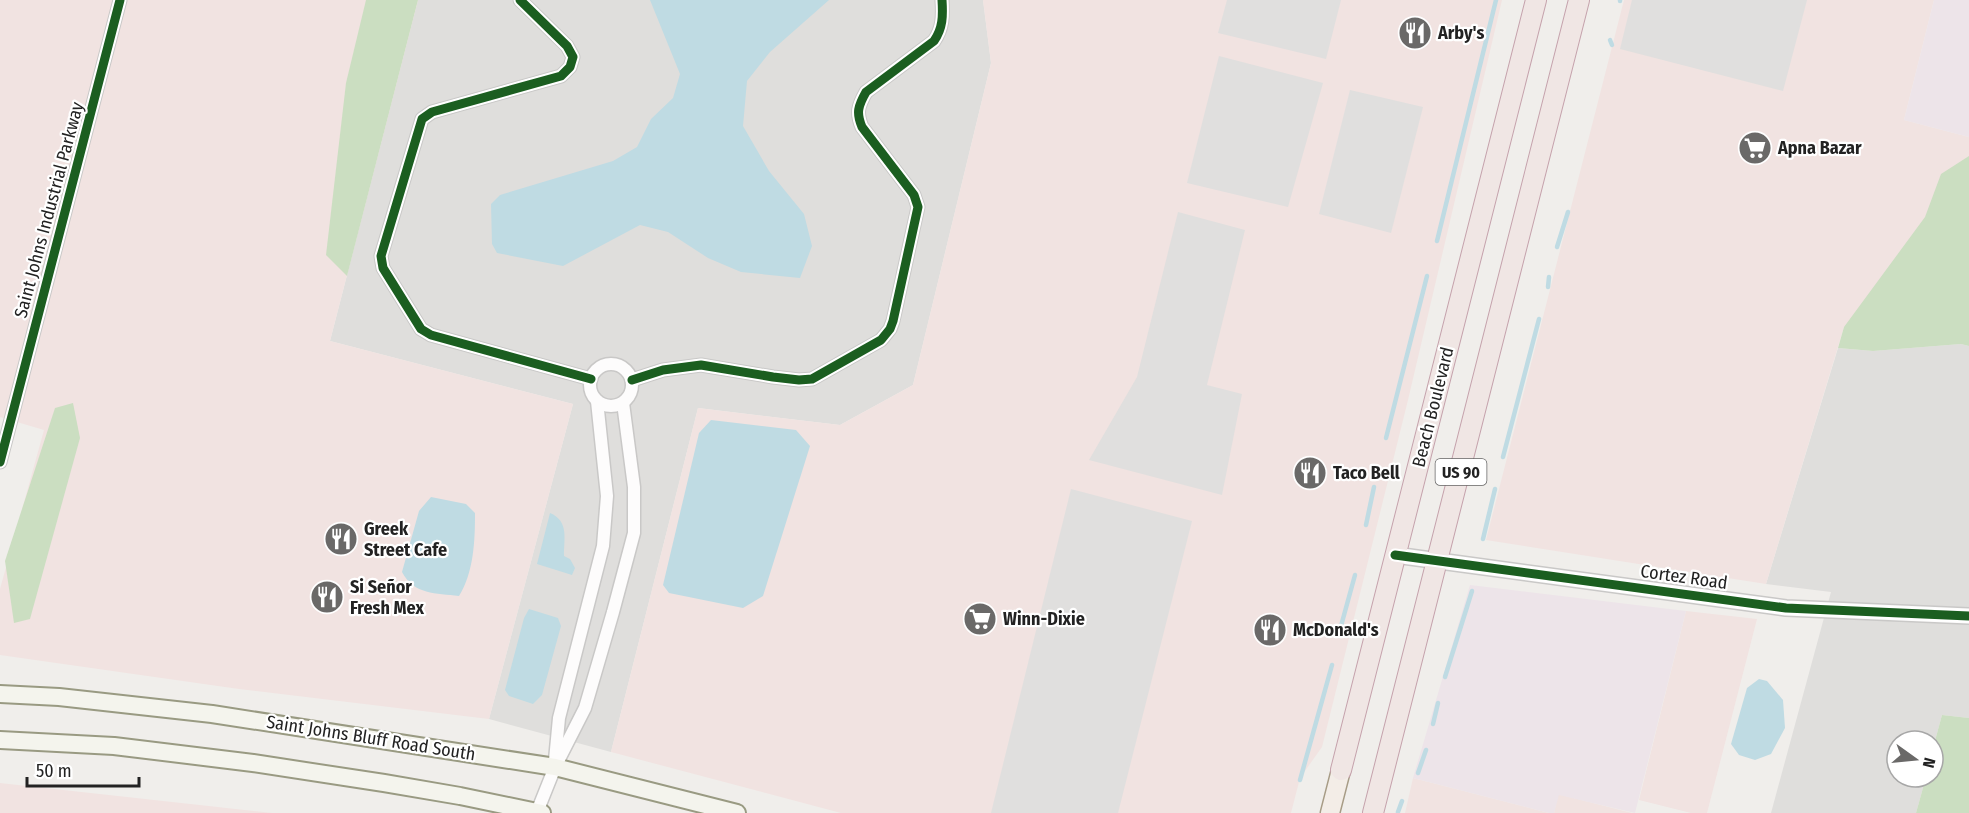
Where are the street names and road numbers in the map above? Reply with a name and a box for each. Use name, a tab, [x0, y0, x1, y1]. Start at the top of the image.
street label: Saint Johns Industrial Parkway	[10, 100, 88, 320]
street label: Beach Boulevard	[1407, 345, 1459, 469]
road number: US 90	[1436, 459, 1486, 485]
street label: Cortez Road	[1639, 560, 1729, 594]
street label: Saint Johns Bluff Road South	[265, 711, 477, 765]

